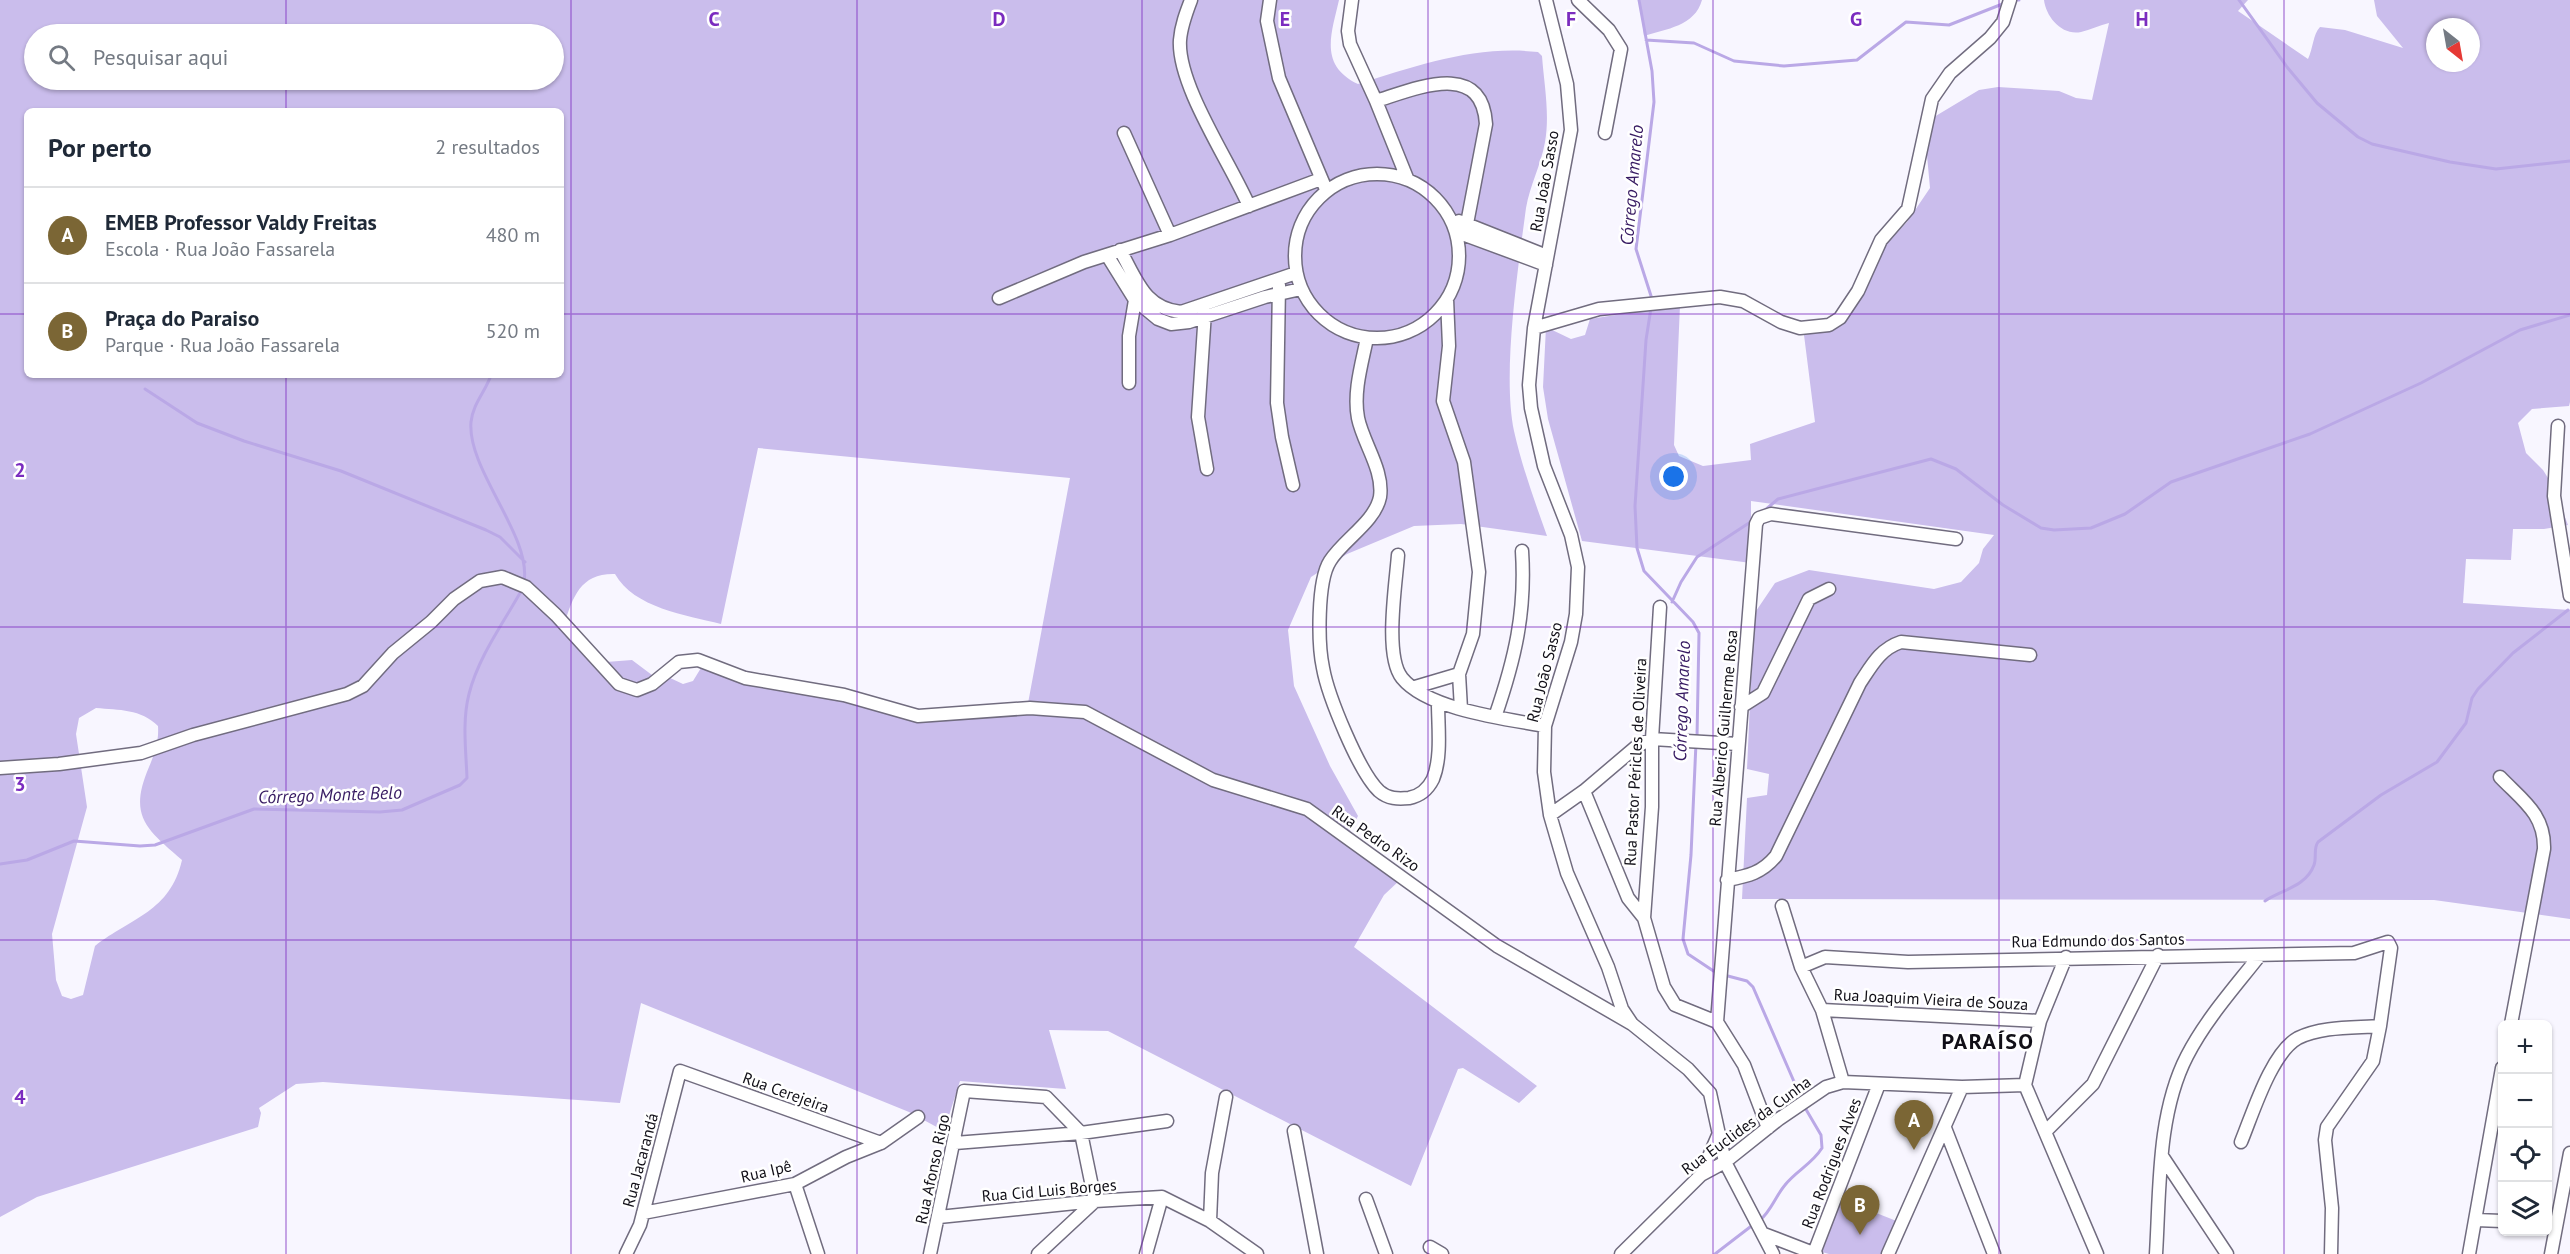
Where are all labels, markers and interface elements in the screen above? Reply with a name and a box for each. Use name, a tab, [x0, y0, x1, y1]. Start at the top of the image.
text: C	[708, 6, 720, 32]
text: D	[993, 6, 1006, 32]
text: E	[1280, 6, 1290, 32]
text: F	[1566, 6, 1576, 32]
text: G	[1850, 6, 1862, 32]
text: H	[2135, 6, 2149, 32]
north arrow	[2426, 18, 2480, 72]
search box	[24, 24, 564, 90]
icon: search	[45, 41, 78, 74]
text: Pesquisar aqui	[93, 43, 229, 71]
water label: Córrego Amarelo	[1615, 124, 1648, 246]
street label: Rua João Sasso	[1525, 129, 1563, 233]
text: Por perto	[48, 131, 152, 164]
text: 2 resultados	[435, 134, 540, 160]
text: EMEB Professor Valdy Freitas	[105, 208, 377, 236]
text: A	[61, 222, 74, 248]
text: 480 m	[486, 222, 540, 248]
text: Escola · Rua João Fassarela	[105, 236, 335, 262]
text: Praça do Paraiso	[105, 304, 259, 332]
text: B	[62, 318, 73, 344]
text: 520 m	[486, 318, 540, 344]
text: Parque · Rua João Fassarela	[105, 332, 340, 358]
text: 2	[14, 457, 26, 483]
your location	[1659, 462, 1688, 491]
street label: Rua João Sasso	[1522, 620, 1566, 724]
street label: Rua Alberico Guilherme Rosa	[1704, 629, 1742, 827]
water label: Córrego Amarelo	[1668, 640, 1695, 762]
street label: Rua Pastor Péricles de Oliveira	[1620, 657, 1650, 867]
text: 3	[14, 771, 26, 797]
water label: Córrego Monte Belo	[258, 780, 402, 809]
street label: Rua Pedro Rizo	[1328, 800, 1424, 876]
street label: Rua Edmundo dos Santos	[2011, 928, 2185, 952]
street label: Rua Joaquim Vieira de Souza	[1833, 984, 2029, 1014]
map controls	[2498, 1020, 2552, 1236]
button: +	[2498, 1020, 2552, 1074]
district label: PARAÍSO	[1941, 1027, 2035, 1055]
street label: Rua Cerejeira	[740, 1067, 832, 1117]
street label: Rua Euclides da Cunha	[1677, 1071, 1815, 1179]
button: −	[2498, 1074, 2552, 1128]
text: 4	[14, 1084, 26, 1110]
street label: Rua Rodrigues Alves	[1797, 1095, 1865, 1231]
pin: A	[1894, 1100, 1934, 1150]
street label: Rua Jacarandá	[618, 1111, 662, 1209]
street label: Rua Afonso Rigo	[911, 1112, 953, 1226]
button: locate	[2498, 1128, 2552, 1182]
street label: Rua Ipê	[739, 1155, 793, 1187]
street label: Rua Cid Luis Borges	[981, 1174, 1117, 1206]
button: layers	[2498, 1182, 2552, 1236]
pin: B	[1840, 1186, 1880, 1235]

